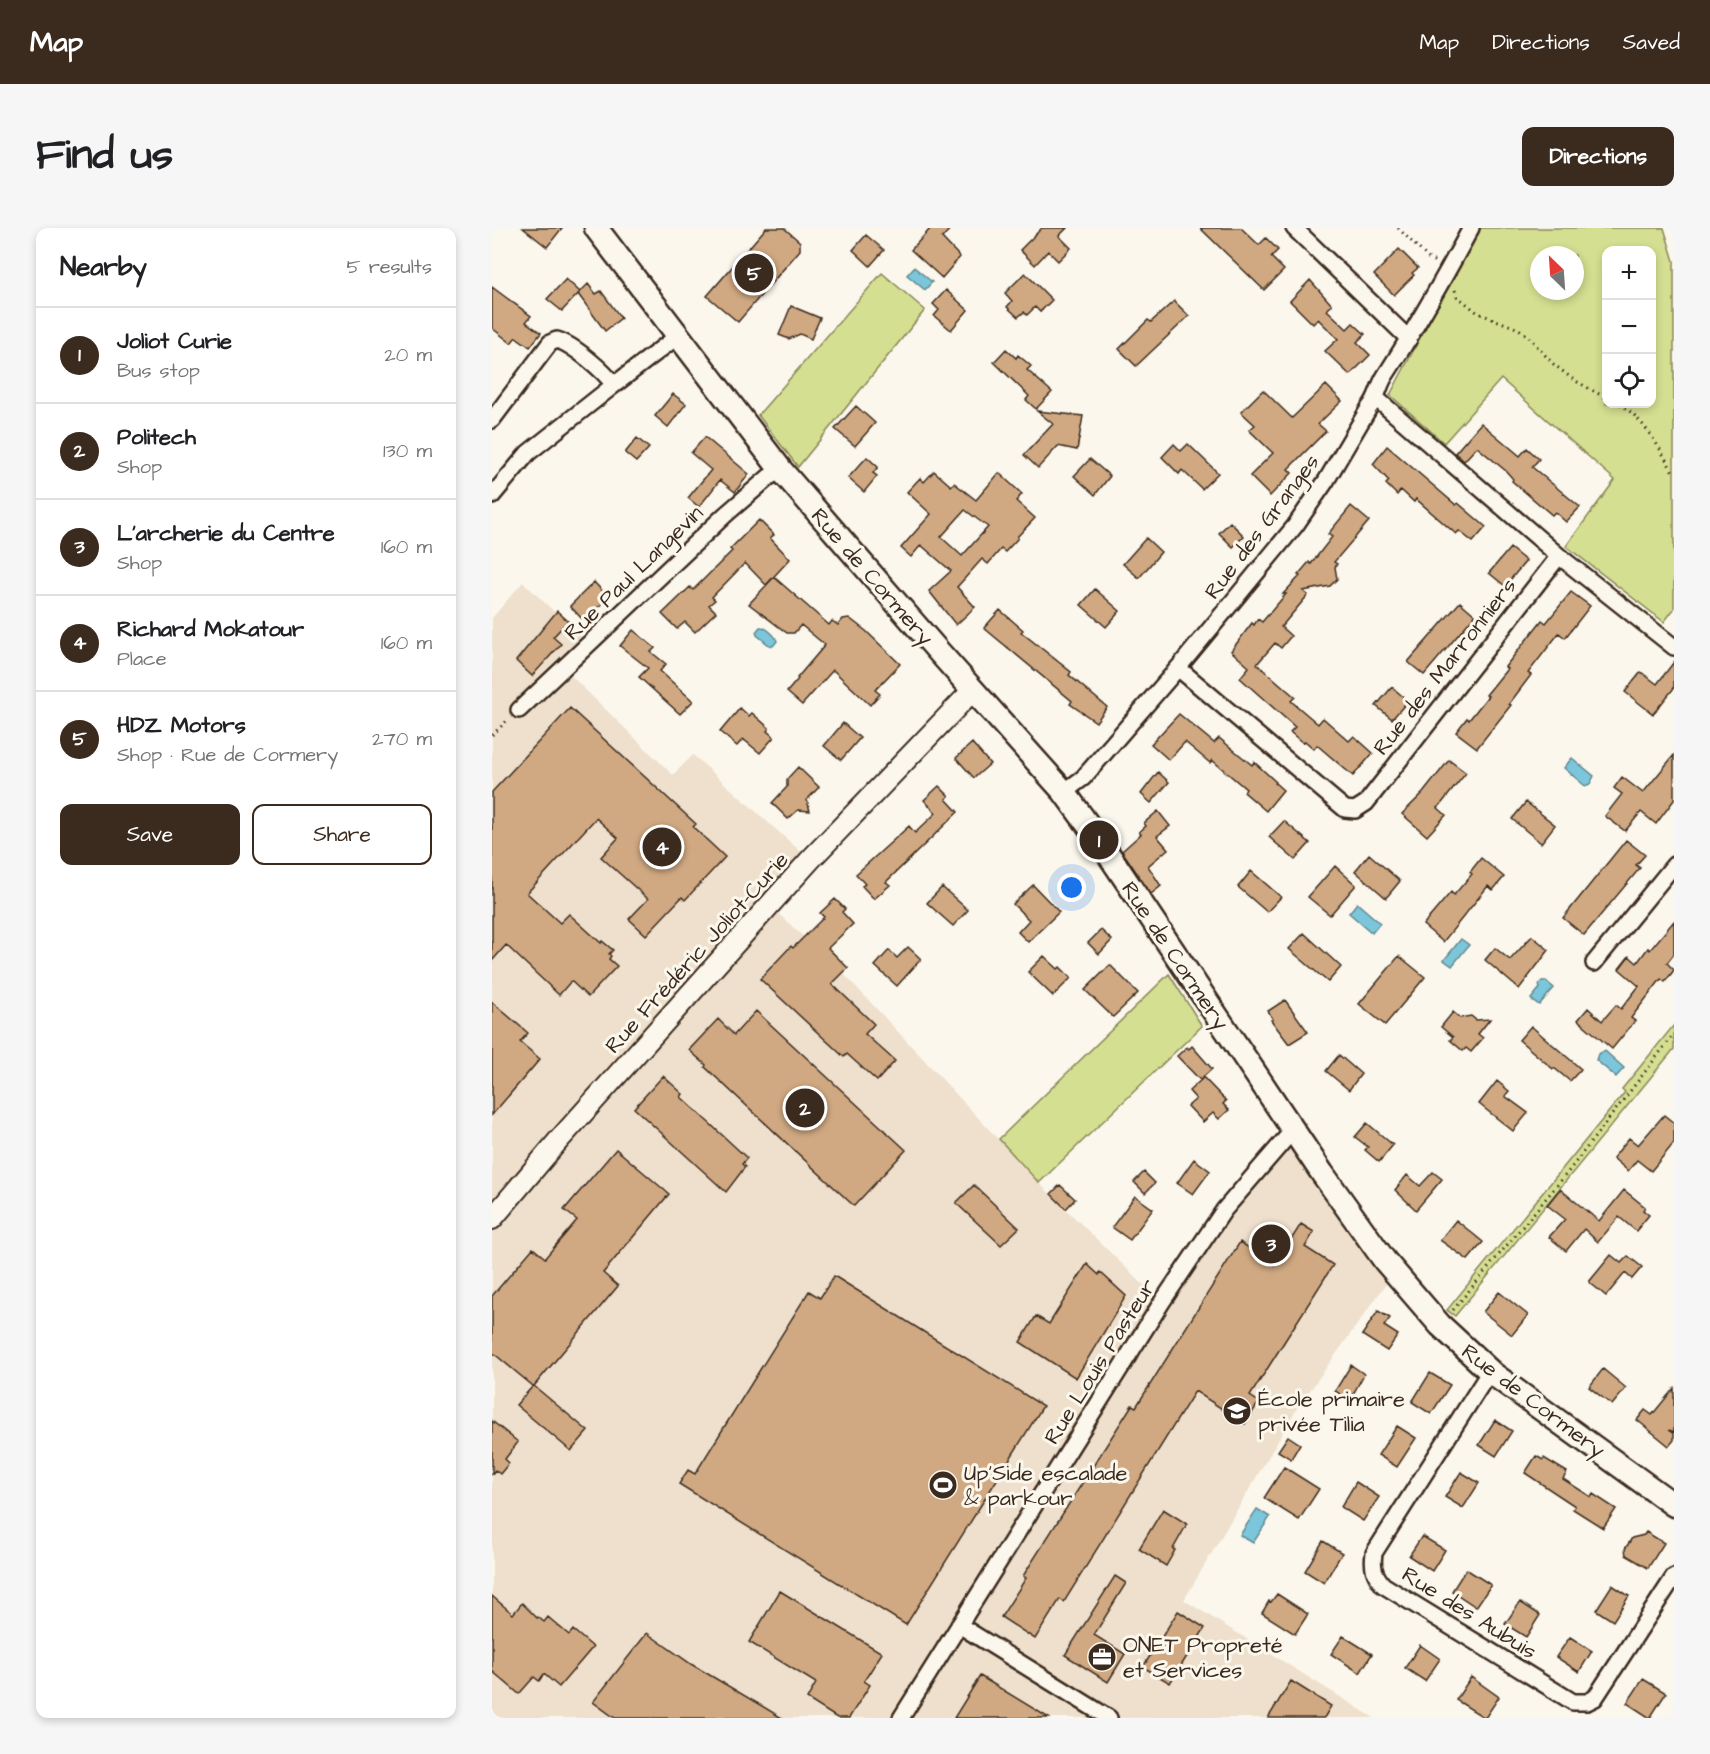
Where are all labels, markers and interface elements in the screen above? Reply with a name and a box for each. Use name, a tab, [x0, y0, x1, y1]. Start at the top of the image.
text: Map	[30, 23, 83, 62]
text: Map	[1419, 28, 1459, 57]
text: Directions	[1492, 28, 1590, 57]
text: Saved	[1623, 28, 1680, 57]
text: Find us	[36, 127, 173, 185]
button: Directions	[1522, 127, 1674, 186]
north arrow	[1530, 246, 1584, 300]
map controls	[1602, 246, 1656, 408]
button: +	[1602, 246, 1656, 300]
text: Nearby	[60, 249, 147, 285]
pin: 5	[734, 250, 774, 296]
text: 5 results	[347, 253, 432, 281]
button: −	[1602, 300, 1656, 354]
text: Joliot Curie	[117, 326, 232, 357]
text: 1	[78, 341, 81, 369]
text: 20 m	[384, 341, 432, 369]
button: locate	[1602, 354, 1656, 408]
text: Bus stop	[117, 357, 200, 385]
text: Politech	[117, 422, 196, 453]
text: 2	[74, 437, 85, 465]
text: 130 m	[383, 437, 432, 465]
street label: Rue des Granges	[1197, 448, 1328, 606]
text: Shop	[117, 453, 162, 481]
street label: Rue Paul Langevin	[558, 498, 711, 648]
street label: Rue de Cormery	[803, 502, 940, 653]
text: L'archerie du Centre	[117, 518, 335, 549]
text: 3	[74, 533, 85, 561]
text: 160 m	[381, 533, 432, 561]
text: Shop	[117, 549, 162, 577]
street label: Rue des Marronniers	[1366, 572, 1524, 762]
text: Richard Mokatour	[117, 614, 304, 645]
text: 4	[73, 629, 86, 657]
text: 160 m	[381, 629, 432, 657]
text: Place	[117, 645, 167, 673]
text: HDZ Motors	[117, 710, 246, 741]
text: 5	[72, 725, 87, 753]
text: 270 m	[372, 725, 432, 753]
text: Shop · Rue de Cormery	[117, 741, 338, 769]
button: Save	[60, 804, 240, 865]
button: Share	[252, 804, 432, 865]
pin: 1	[1080, 818, 1118, 862]
pin: 4	[642, 824, 682, 870]
street label: Rue Frédéric Joliot-Curie	[598, 845, 796, 1060]
your location	[1057, 873, 1086, 902]
street label: Rue de Cormery	[1113, 876, 1236, 1037]
pin: 2	[786, 1086, 824, 1130]
pin: 3	[1252, 1222, 1290, 1266]
street label: Rue Louis Pasteur	[1037, 1273, 1164, 1451]
street label: Rue de Cormery	[1454, 1337, 1611, 1466]
place label: École primaire privée Tilia	[1258, 1384, 1405, 1440]
school or university icon: École primaire privée Tilia	[1221, 1395, 1253, 1427]
place label: Up'Side escalade & parkour	[964, 1458, 1128, 1514]
sports icon: Up'Side escalade & parkour	[927, 1469, 959, 1501]
street label: Rue des Aubuis	[1396, 1559, 1543, 1667]
place label: ONET Propreté et Services	[1123, 1630, 1283, 1686]
office icon: ONET Propreté et Services	[1086, 1641, 1118, 1673]

